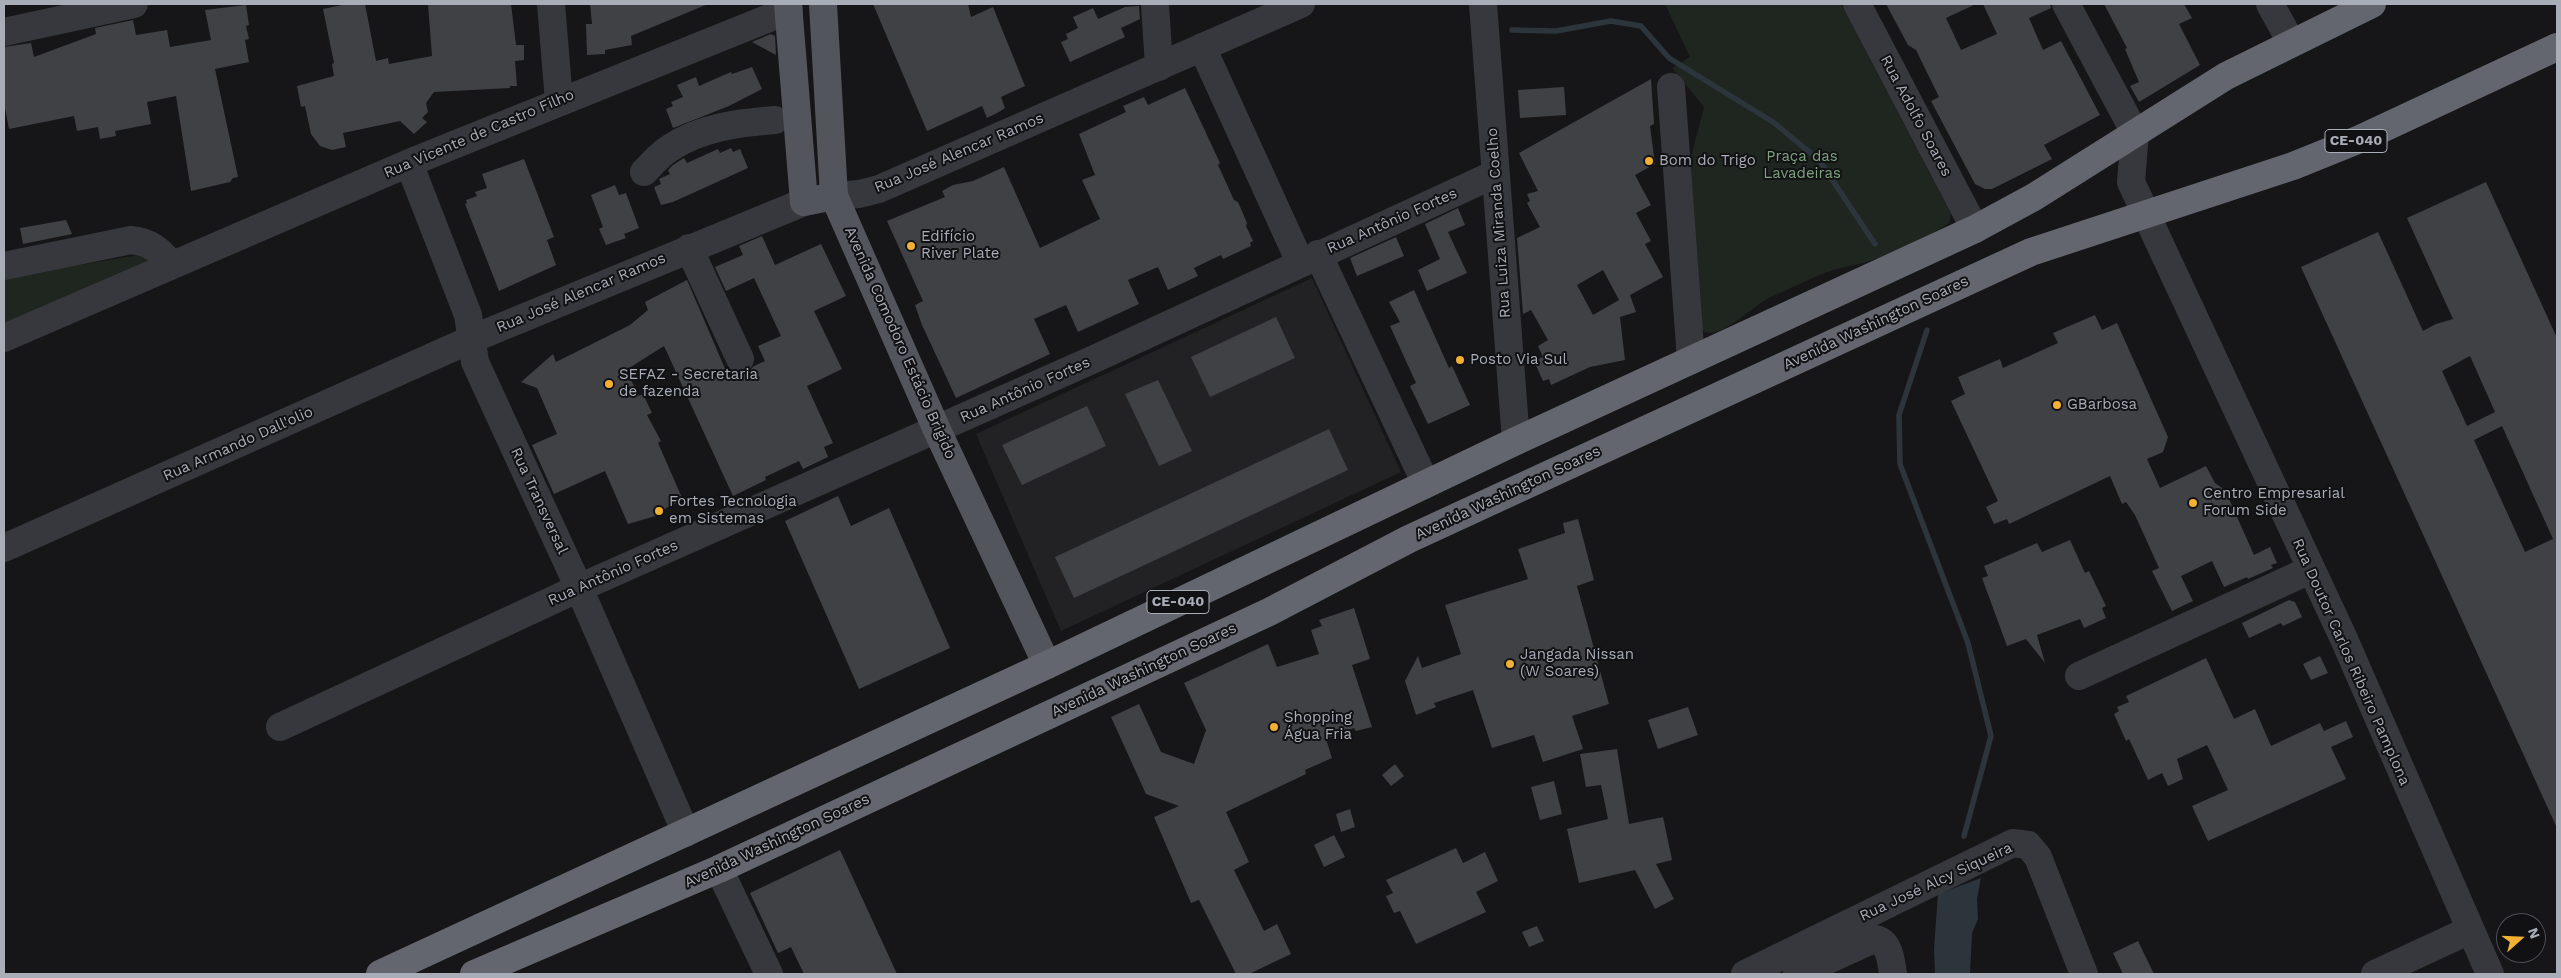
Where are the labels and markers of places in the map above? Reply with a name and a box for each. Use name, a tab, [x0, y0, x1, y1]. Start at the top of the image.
place label: Bom do Trigo	[1659, 152, 1756, 170]
marker: Bom do Trigo	[1643, 155, 1655, 167]
place label: Edifício River Plate	[921, 228, 999, 263]
marker: Edifício River Plate	[905, 240, 917, 252]
place label: Posto Via Sul	[1470, 351, 1567, 369]
marker: Posto Via Sul	[1454, 354, 1466, 366]
place label: SEFAZ - Secretaria de fazenda	[619, 366, 758, 401]
marker: SEFAZ - Secretaria de fazenda	[603, 378, 615, 390]
place label: GBarbosa	[2067, 396, 2137, 414]
marker: GBarbosa	[2051, 399, 2063, 411]
place label: Centro Empresarial Forum Side	[2203, 485, 2345, 520]
place label: Fortes Tecnologia em Sistemas	[669, 493, 797, 528]
marker: Centro Empresarial Forum Side	[2187, 497, 2199, 509]
marker: Fortes Tecnologia em Sistemas	[653, 505, 665, 517]
place label: Jangada Nissan (W Soares)	[1520, 646, 1634, 681]
marker: Jangada Nissan (W Soares)	[1504, 658, 1516, 670]
place label: Shopping Água Fria	[1284, 709, 1352, 744]
marker: Shopping Água Fria	[1268, 721, 1280, 733]

